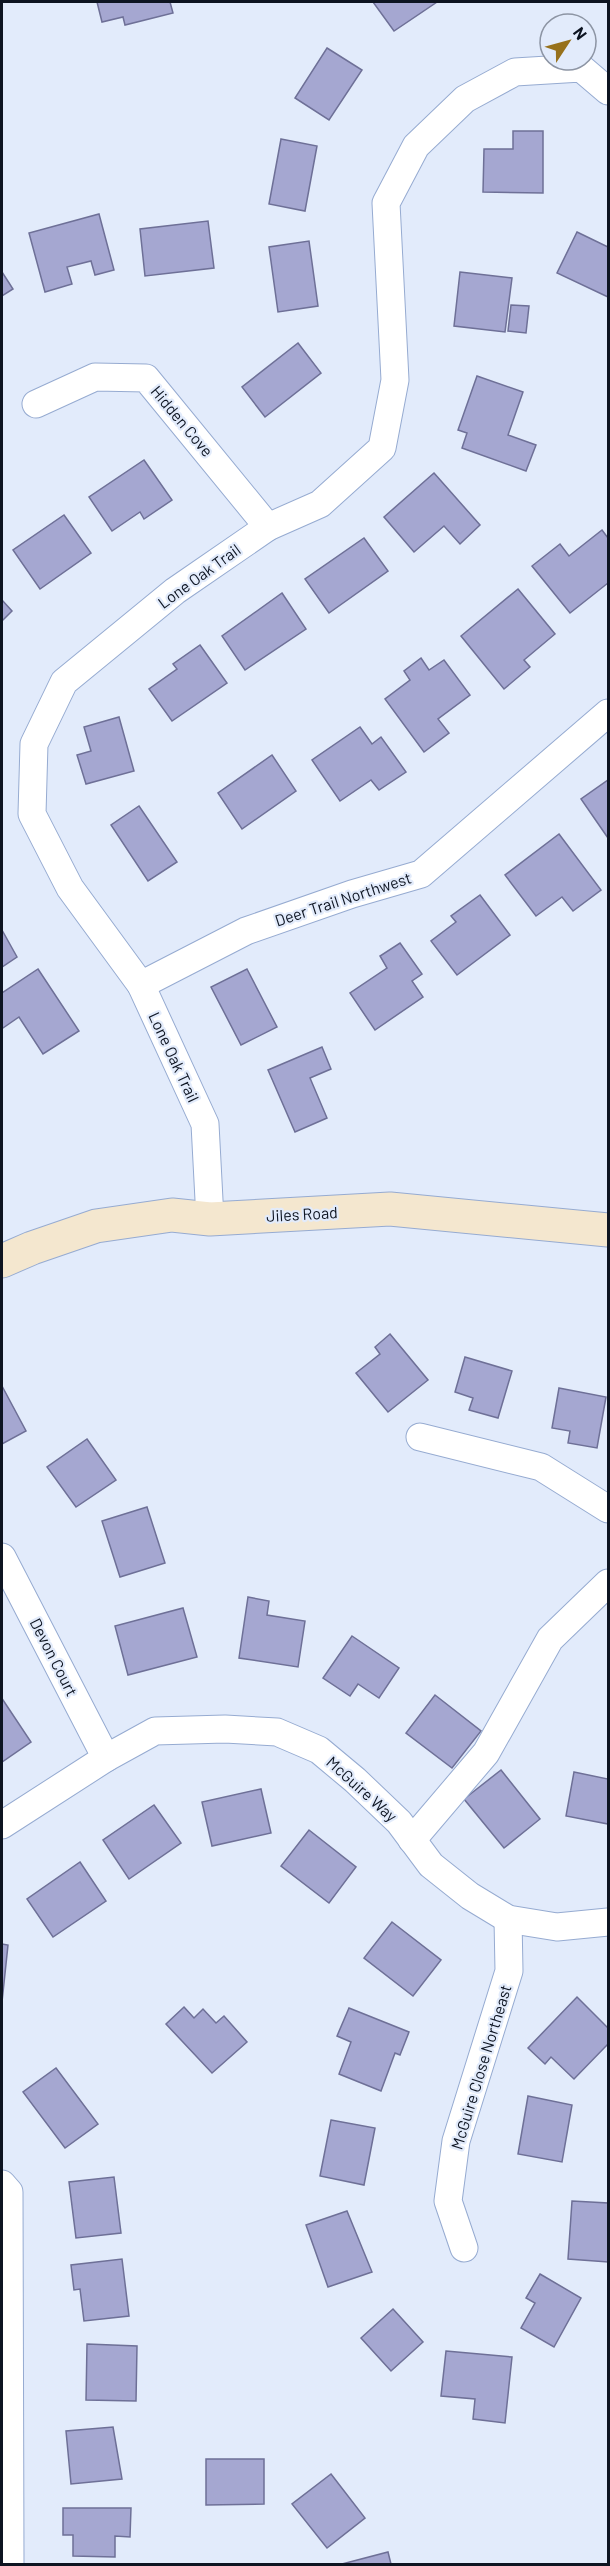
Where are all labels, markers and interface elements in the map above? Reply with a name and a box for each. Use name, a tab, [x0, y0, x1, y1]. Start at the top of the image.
north arrow	[538, 12, 598, 72]
text: N	[570, 23, 591, 43]
street label: Hidden Cove	[147, 382, 217, 460]
street label: Lone Oak Trail	[154, 539, 244, 612]
street label: Deer Trail Northwest	[272, 868, 413, 930]
street label: Lone Oak Trail	[145, 1009, 204, 1105]
street label: Jiles Road	[266, 1202, 338, 1225]
street label: Devon Court	[27, 1615, 82, 1699]
street label: McGuire Way	[323, 1752, 402, 1826]
street label: McGuire Close Northeast	[446, 1982, 515, 2152]

